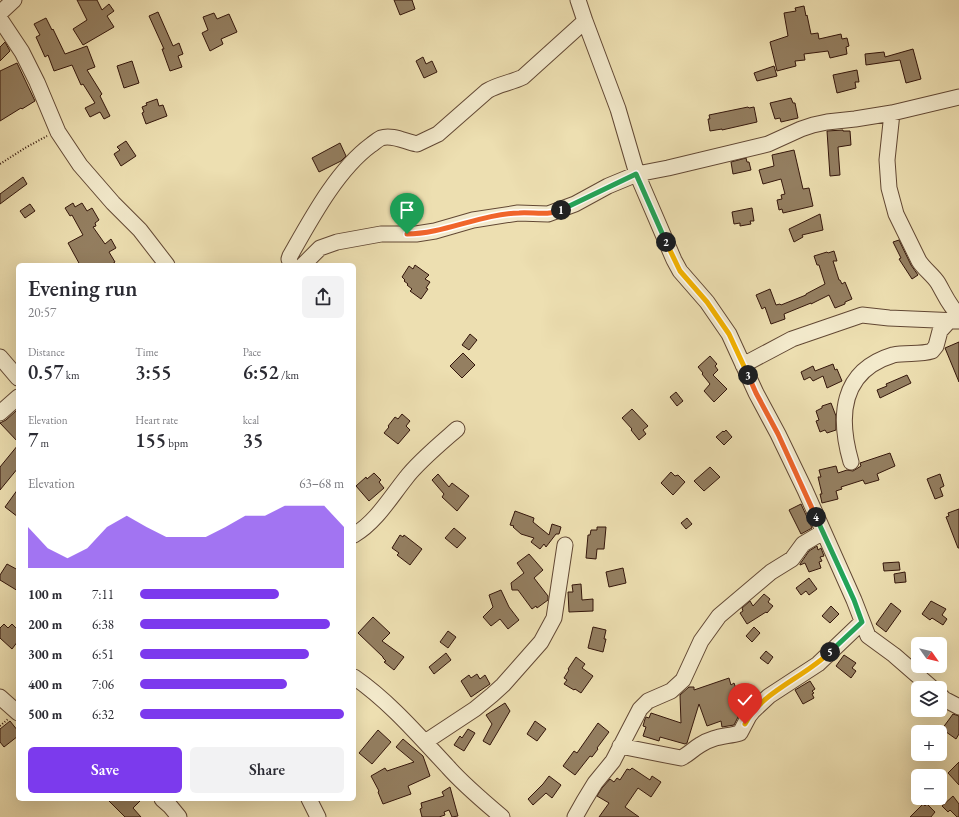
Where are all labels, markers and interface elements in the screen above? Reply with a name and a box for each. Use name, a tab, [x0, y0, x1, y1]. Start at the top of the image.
pin	[390, 193, 424, 234]
icon: arrive	[396, 199, 418, 221]
pin: 1	[551, 200, 571, 220]
text: 1	[558, 203, 564, 217]
pin: 2	[656, 232, 676, 252]
text: 2	[663, 235, 669, 249]
text: Evening run	[28, 274, 137, 303]
button: share	[302, 276, 344, 318]
text: 20:57	[28, 304, 56, 321]
text: Distance	[28, 345, 65, 359]
text: Time	[135, 345, 158, 359]
text: Pace	[243, 345, 261, 359]
text: 0.57	[28, 359, 64, 385]
text: 3:55	[135, 359, 172, 385]
text: 6:52	[243, 359, 279, 385]
pin: 3	[738, 365, 758, 385]
text: km	[64, 368, 80, 382]
text: /km	[279, 368, 299, 382]
text: 3	[745, 368, 751, 382]
text: Elevation	[28, 413, 68, 427]
text: Heart rate	[135, 413, 178, 427]
text: kcal	[243, 413, 259, 427]
text: 7	[28, 427, 38, 453]
text: 155	[135, 427, 166, 453]
text: 35	[243, 427, 263, 453]
text: m	[38, 436, 49, 450]
text: bpm	[166, 436, 188, 450]
text: Elevation	[28, 475, 75, 492]
text: 63–68 m	[299, 475, 344, 492]
pin: 4	[806, 507, 826, 527]
text: 4	[813, 510, 819, 524]
text: 100 m	[28, 586, 62, 603]
text: 7:11	[92, 586, 114, 603]
text: 200 m	[28, 616, 62, 633]
text: 6:38	[92, 616, 114, 633]
north arrow	[911, 637, 947, 673]
map controls	[911, 637, 947, 805]
pin: 5	[820, 642, 840, 662]
text: 5	[827, 645, 833, 659]
text: 300 m	[28, 646, 62, 663]
text: 6:51	[92, 646, 114, 663]
text: 400 m	[28, 676, 62, 693]
text: 7:06	[92, 676, 114, 693]
button: layers	[911, 681, 947, 717]
pin	[728, 683, 762, 724]
icon: check	[734, 689, 756, 711]
text: 500 m	[28, 706, 62, 723]
text: 6:32	[92, 706, 114, 723]
button: +	[911, 725, 947, 761]
button: Save	[28, 747, 182, 793]
button: Share	[190, 747, 344, 793]
button: −	[911, 769, 947, 805]

